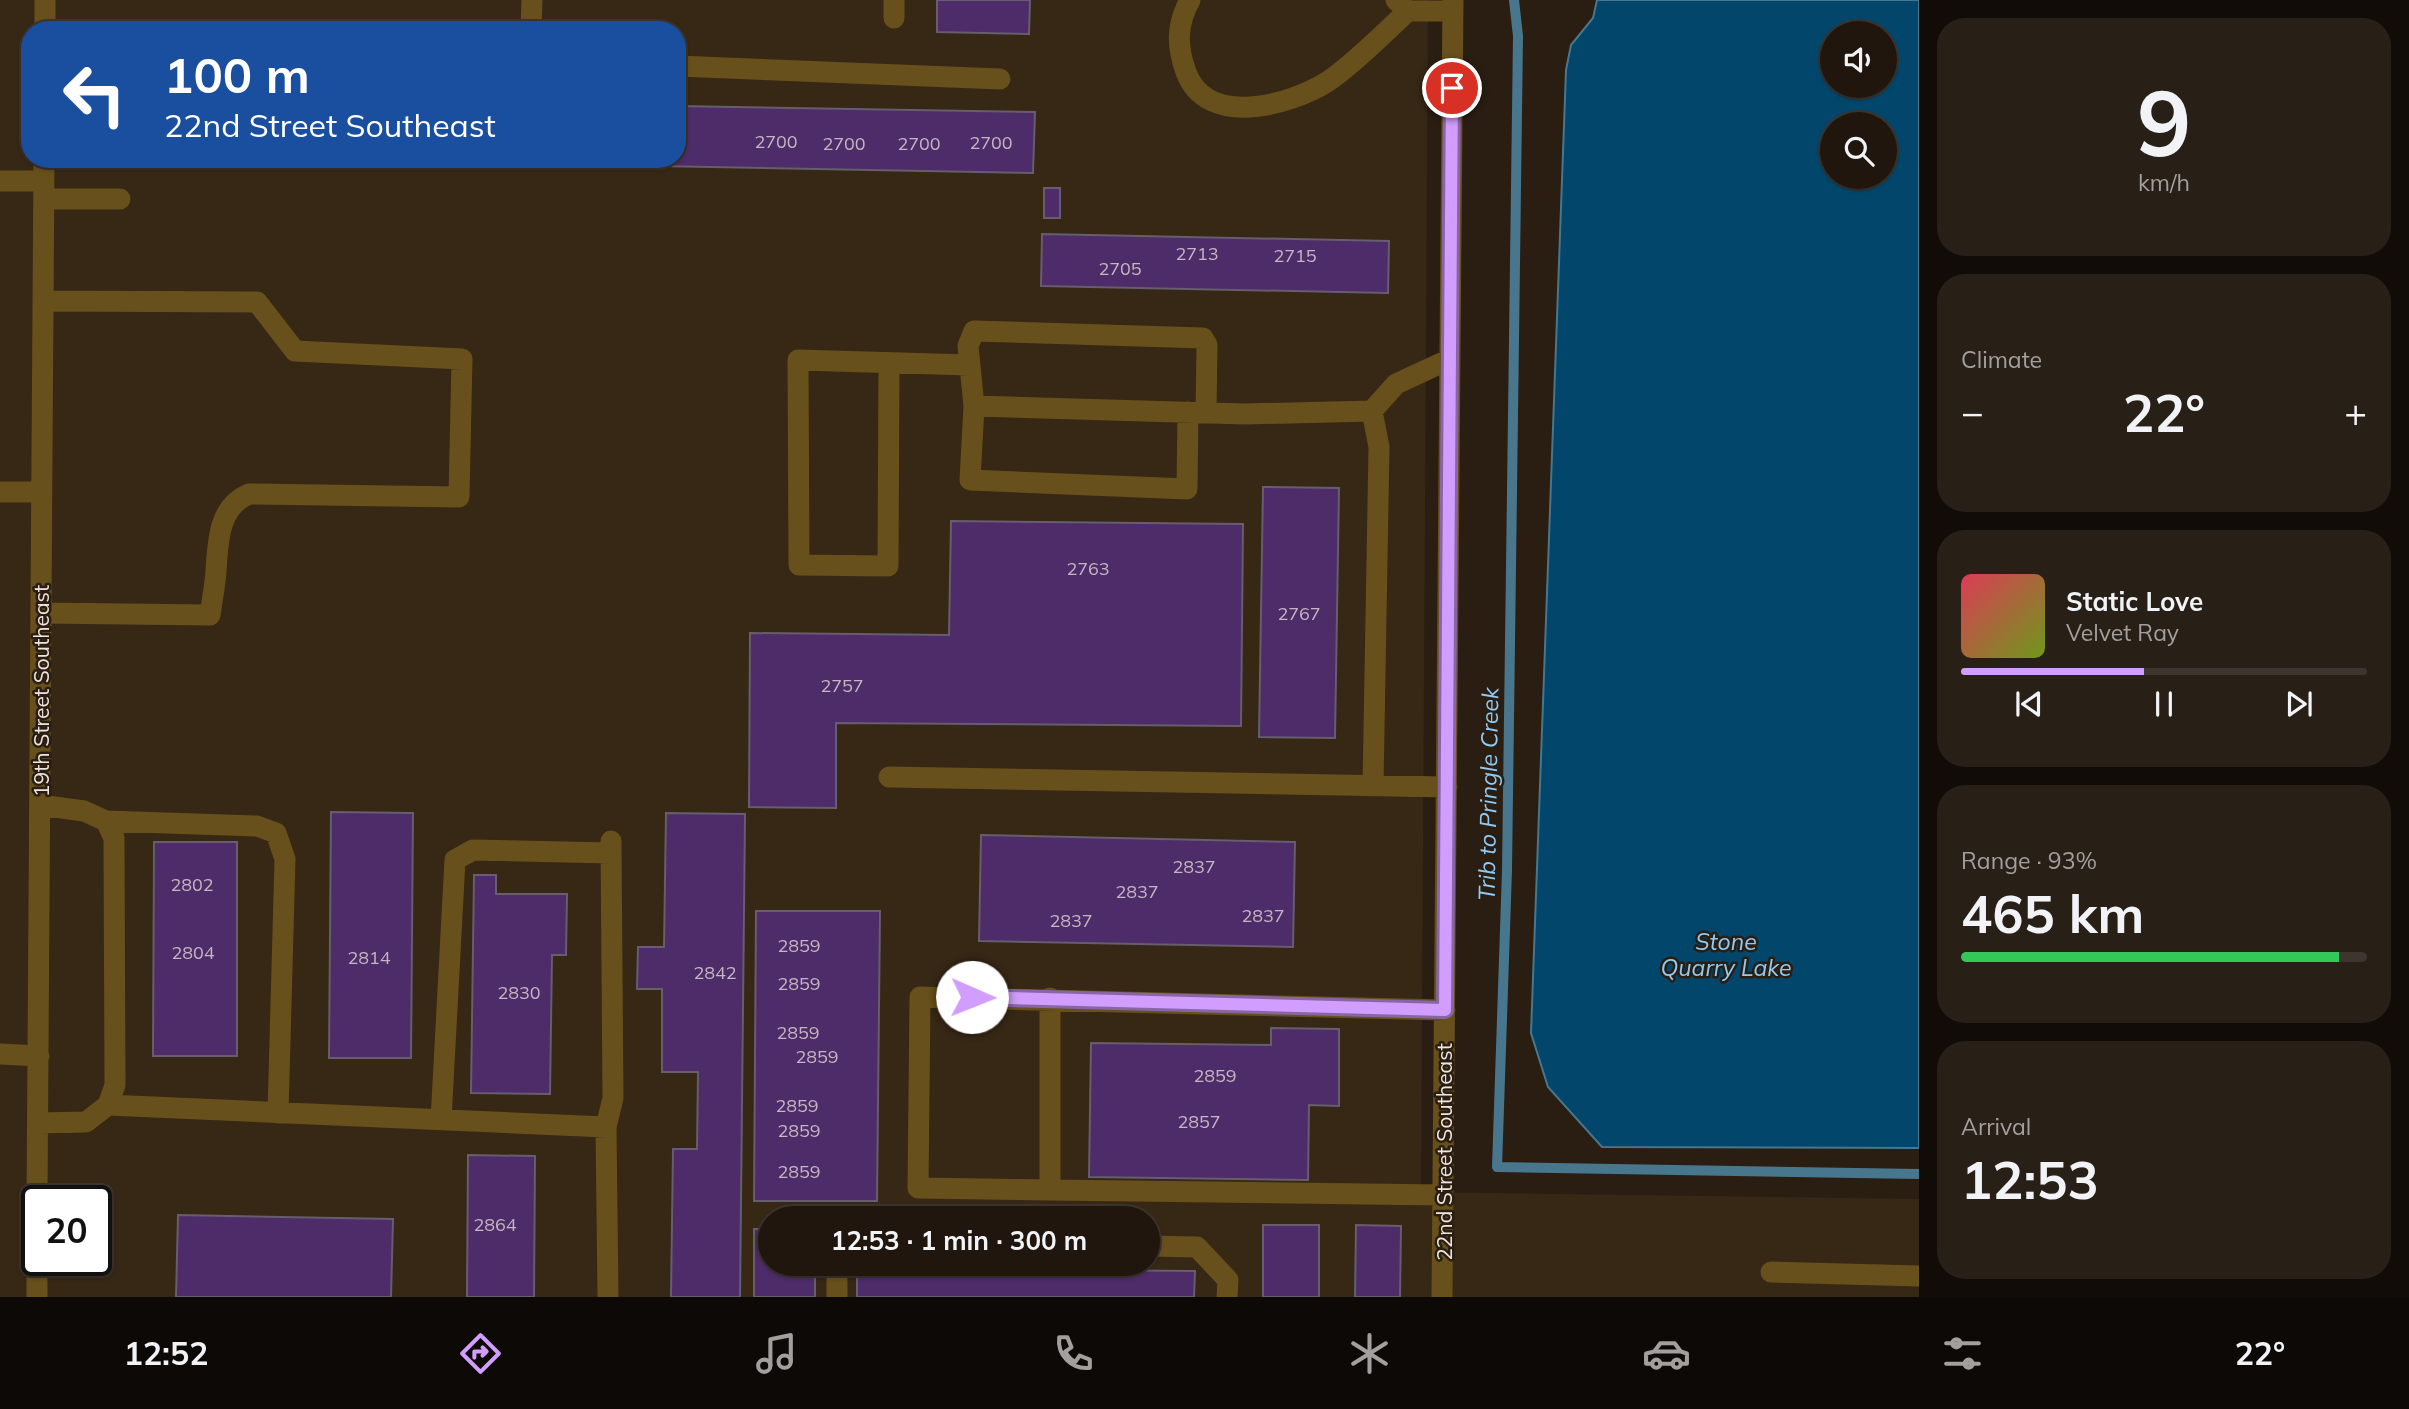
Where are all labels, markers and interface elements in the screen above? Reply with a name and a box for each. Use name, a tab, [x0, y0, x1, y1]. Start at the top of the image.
map controls	[1820, 21, 1897, 189]
button: sound	[1820, 21, 1897, 98]
text: 100 m	[164, 44, 310, 105]
icon: left	[49, 49, 140, 140]
pin	[1422, 58, 1482, 118]
text: 9	[2137, 65, 2191, 179]
icon: arrive	[1433, 69, 1471, 107]
text: 22nd Street Southeast	[164, 105, 496, 145]
button: search	[1820, 112, 1897, 189]
house number: 2700	[754, 130, 798, 153]
house number: 2700	[969, 131, 1013, 154]
house number: 2700	[822, 132, 866, 155]
house number: 2700	[897, 132, 941, 155]
text: km/h	[2138, 168, 2190, 197]
house number: 2713	[1175, 242, 1219, 265]
house number: 2715	[1273, 244, 1317, 267]
house number: 2705	[1098, 257, 1142, 280]
text: Climate	[1961, 345, 2042, 374]
text: 22°	[2123, 380, 2205, 445]
text: −	[1961, 388, 1984, 436]
text: +	[2344, 388, 2367, 436]
house number: 2763	[1066, 557, 1110, 580]
street label: 19th Street Southeast	[28, 585, 54, 797]
text: Static Love	[2066, 585, 2203, 618]
house number: 2767	[1277, 602, 1321, 625]
text: Velvet Ray	[2066, 618, 2179, 647]
house number: 2757	[820, 674, 864, 697]
icon: previous	[2010, 685, 2048, 723]
icon: pause	[2145, 685, 2183, 723]
icon: next	[2280, 685, 2318, 723]
water label: Trib to Pringle Creek	[1472, 686, 1504, 901]
text: Range · 93%	[1961, 846, 2097, 875]
house number: 2837	[1172, 855, 1216, 878]
house number: 2802	[170, 873, 214, 896]
house number: 2837	[1115, 880, 1159, 903]
text: 465 km	[1961, 881, 2144, 946]
house number: 2837	[1241, 904, 1285, 927]
house number: 2837	[1049, 909, 1093, 932]
water label: Stone Quarry Lake	[1661, 927, 1791, 982]
house number: 2859	[777, 934, 821, 957]
house number: 2804	[171, 941, 215, 964]
house number: 2814	[347, 946, 391, 969]
position arrow	[935, 960, 1009, 1034]
house number: 2842	[693, 961, 737, 984]
house number: 2859	[777, 972, 821, 995]
house number: 2830	[497, 981, 541, 1004]
house number: 2859	[776, 1021, 820, 1044]
street label: 22nd Street Southeast	[1431, 1043, 1457, 1261]
house number: 2859	[795, 1045, 839, 1068]
house number: 2859	[1193, 1064, 1237, 1087]
house number: 2859	[775, 1094, 819, 1117]
house number: 2857	[1177, 1110, 1221, 1133]
text: Arrival	[1961, 1112, 2031, 1141]
house number: 2859	[777, 1119, 821, 1142]
text: 12:53	[1961, 1147, 2099, 1212]
house number: 2859	[777, 1160, 821, 1183]
speed limit sign: 20	[21, 1185, 112, 1276]
house number: 2864	[473, 1213, 517, 1236]
text: 12:53 · 1 min · 300 m	[831, 1224, 1087, 1257]
icon: directions	[456, 1329, 505, 1378]
icon: music	[752, 1329, 801, 1378]
icon: phone	[1049, 1329, 1098, 1378]
icon: climate	[1345, 1329, 1394, 1378]
icon: car	[1642, 1329, 1691, 1378]
icon: filters	[1938, 1329, 1987, 1378]
text: 12:52	[124, 1333, 208, 1373]
text: 22°	[2235, 1333, 2285, 1373]

